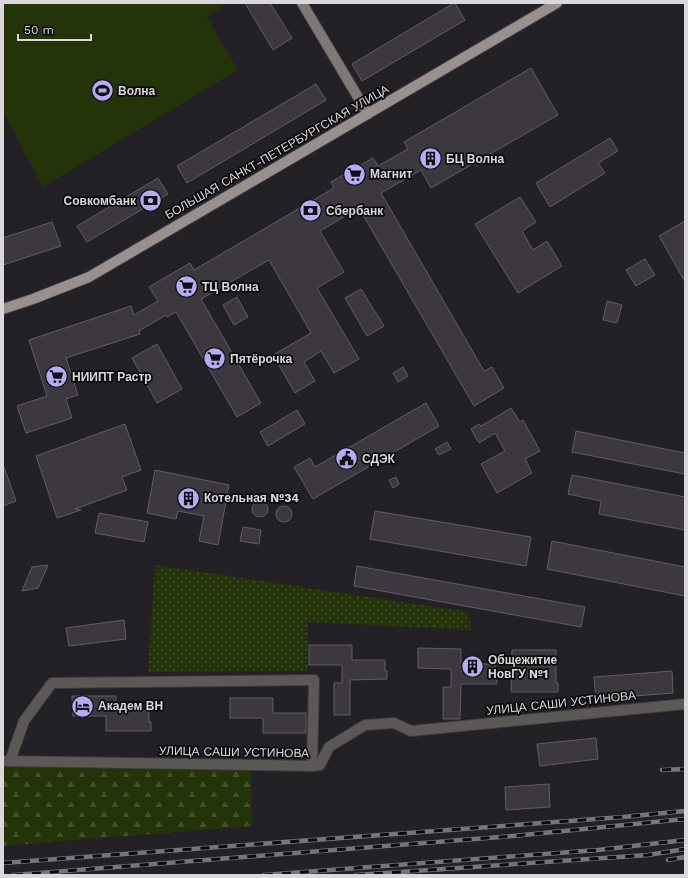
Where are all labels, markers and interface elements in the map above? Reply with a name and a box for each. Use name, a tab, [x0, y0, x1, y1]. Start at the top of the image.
scale bar	[18, 16, 91, 42]
text: 50 m	[24, 23, 54, 37]
sports icon: Волна	[90, 78, 116, 104]
street label: БОЛЬШАЯ САНКТ-ПЕТЕРБУРГСКАЯ УЛИЦА	[163, 82, 391, 222]
place label: Волна	[118, 84, 156, 98]
building icon: БЦ Волна	[417, 146, 443, 172]
place label: БЦ Волна	[446, 152, 504, 166]
supermarket icon: Магнит	[342, 161, 368, 187]
place label: Магнит	[370, 167, 412, 181]
bank icon: Совкомбанк	[138, 188, 164, 214]
place label: Совкомбанк	[64, 194, 137, 208]
bank icon: Сбербанк	[298, 198, 324, 224]
place label: Сбербанк	[326, 204, 384, 218]
supermarket icon: ТЦ Волна	[173, 274, 199, 300]
place label: ТЦ Волна	[202, 280, 259, 294]
supermarket icon: Пятёрочка	[201, 346, 227, 372]
place label: Пятёрочка	[230, 352, 293, 366]
supermarket icon: НИИПТ Растр	[43, 364, 69, 390]
place label: НИИПТ Растр	[72, 370, 152, 384]
public building icon: СДЭК	[334, 446, 360, 472]
place label: СДЭК	[362, 452, 396, 466]
building icon: Котельная №34	[175, 485, 201, 511]
place label: Котельная №34	[204, 491, 299, 505]
place label: Общежитие НовГУ №1	[488, 653, 558, 681]
building icon: Общежитие НовГУ №1	[460, 654, 486, 680]
street label: УЛИЦА САШИ УСТИНОВА	[486, 688, 636, 718]
hotel icon: Академ ВН	[70, 693, 96, 719]
place label: Академ ВН	[98, 699, 163, 713]
street label: УЛИЦА САШИ УСТИНОВА	[159, 744, 309, 760]

